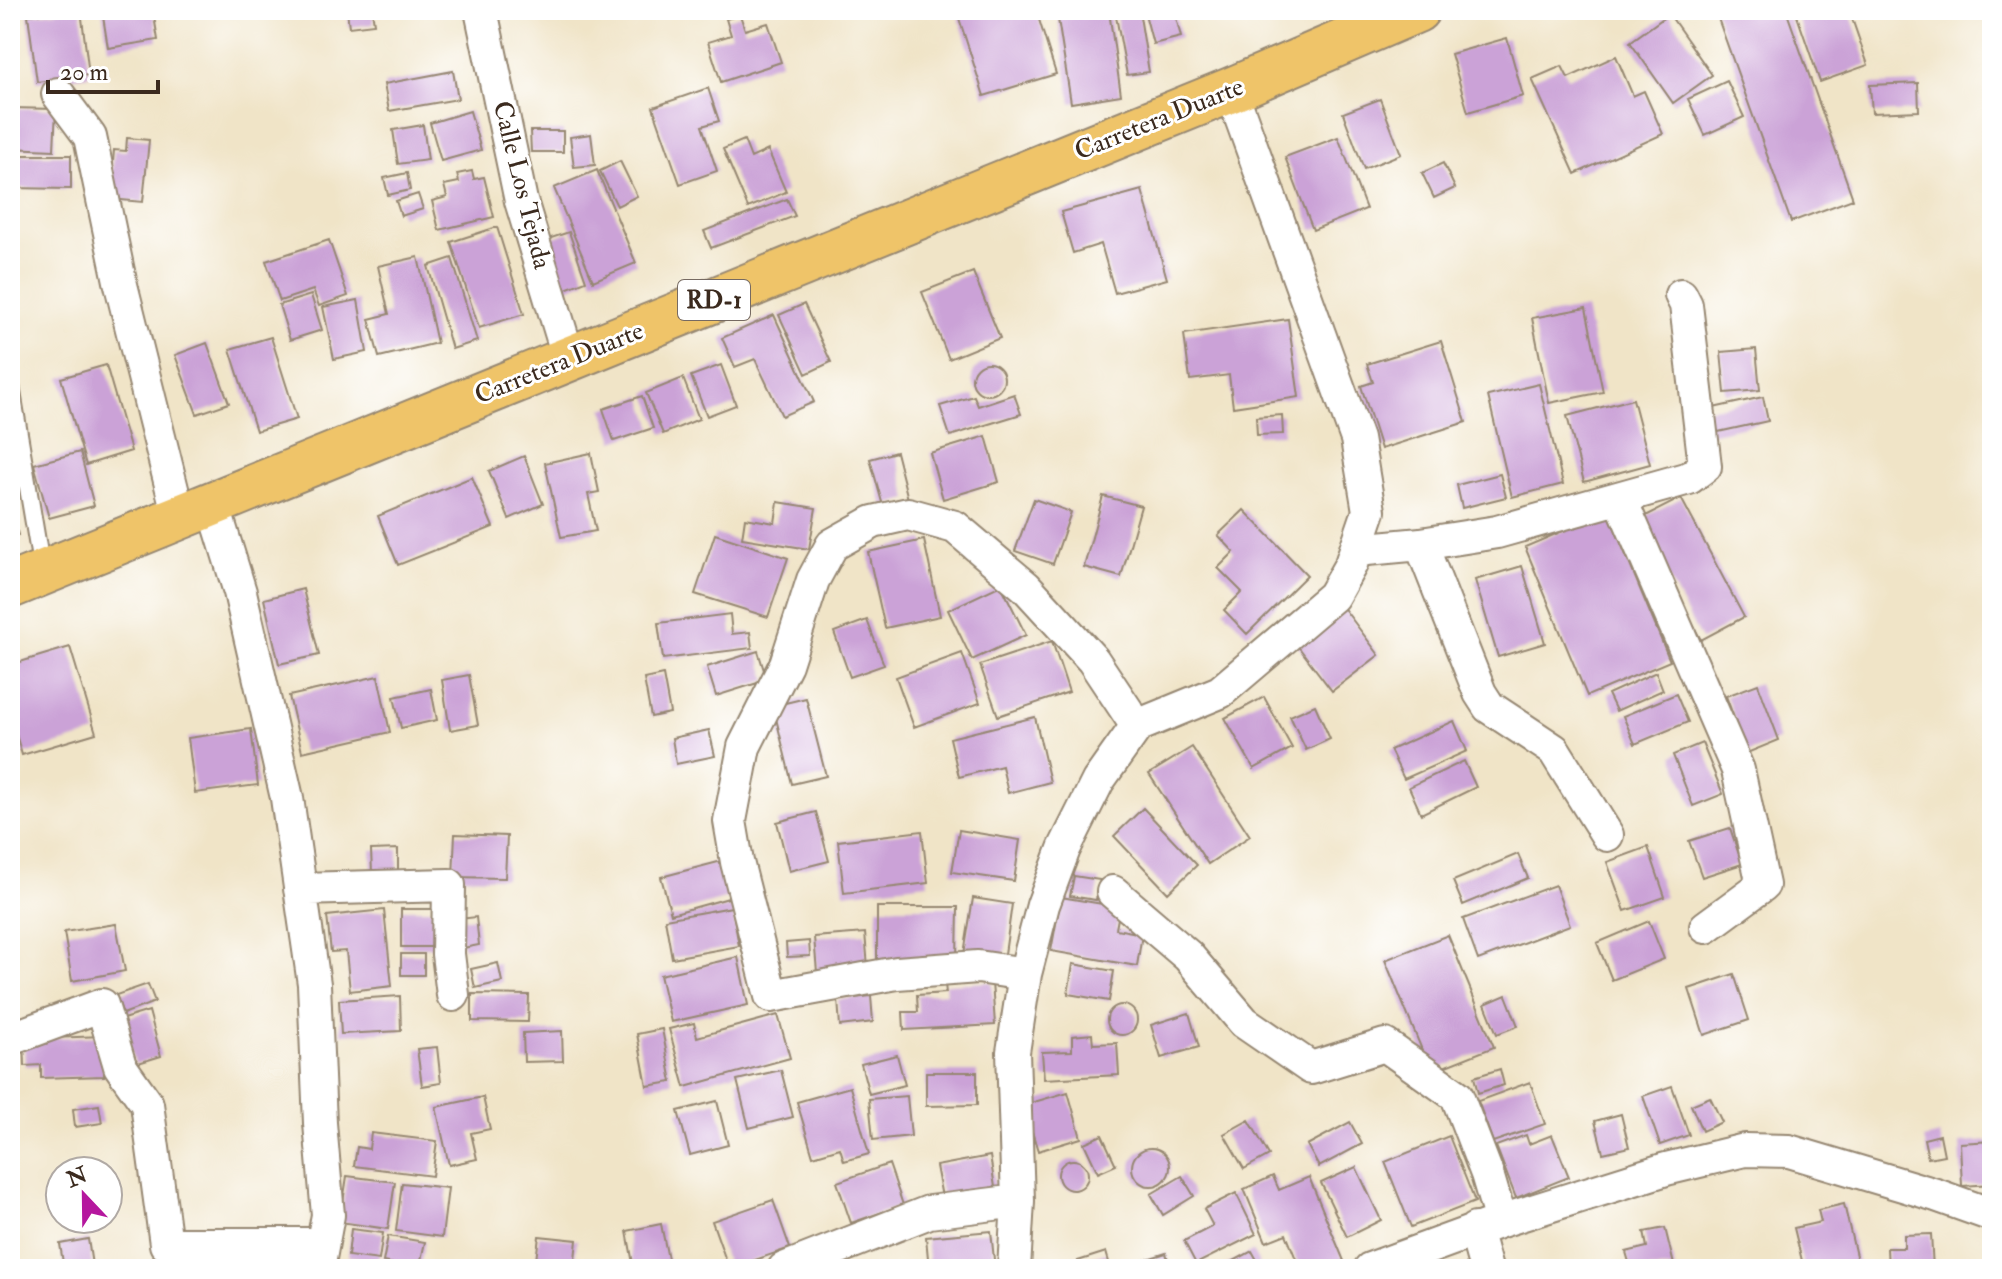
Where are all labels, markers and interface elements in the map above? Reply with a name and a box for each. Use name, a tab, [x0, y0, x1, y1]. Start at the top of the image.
scale bar	[48, 44, 158, 94]
text: 20 m	[60, 57, 109, 88]
street label: Carretera Duarte	[1070, 71, 1248, 167]
street label: Calle Los Tejada	[486, 98, 558, 273]
road number: RD-1	[678, 280, 750, 320]
street label: Carretera Duarte	[470, 315, 648, 411]
north arrow	[44, 1155, 124, 1235]
text: N	[62, 1161, 92, 1194]

